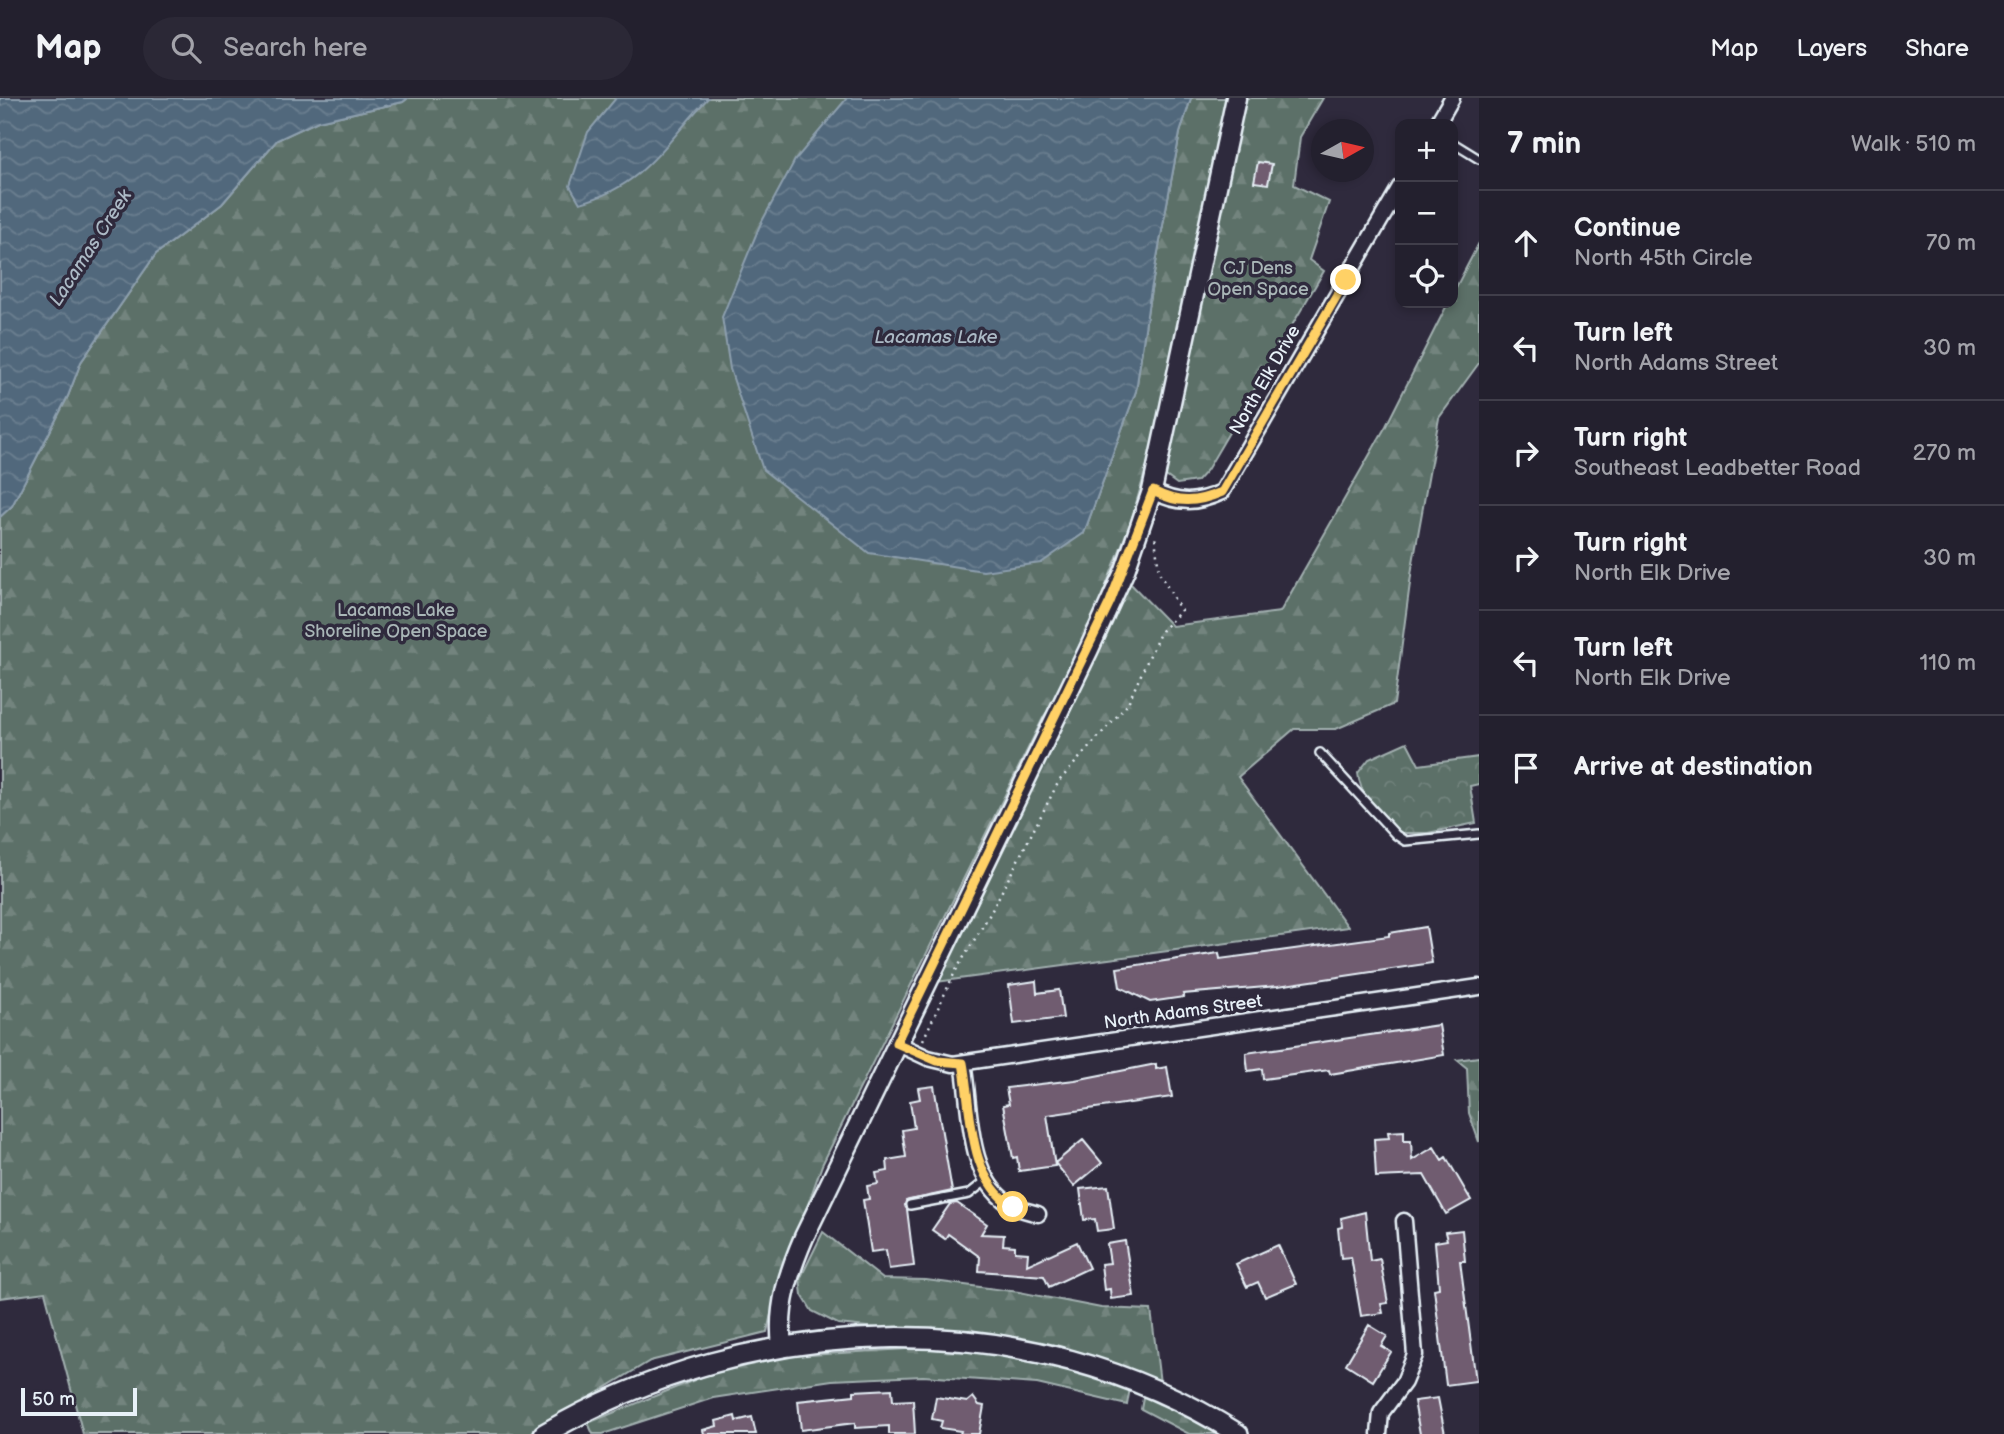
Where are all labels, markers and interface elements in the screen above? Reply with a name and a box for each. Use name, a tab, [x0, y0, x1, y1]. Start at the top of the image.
search box	[143, 17, 633, 80]
text: Map	[35, 28, 101, 68]
icon: search	[167, 29, 205, 67]
text: Search here	[223, 33, 367, 64]
text: Map	[1710, 34, 1758, 63]
text: Layers	[1796, 34, 1867, 63]
text: Share	[1905, 34, 1969, 63]
north arrow	[1311, 119, 1374, 182]
map controls	[1395, 119, 1458, 308]
button: +	[1395, 119, 1458, 182]
text: 7 min	[1507, 126, 1581, 162]
text: Walk · 510 m	[1851, 130, 1976, 158]
button: −	[1395, 182, 1458, 245]
water label: Lacamas Creek	[45, 185, 138, 311]
text: Continue	[1574, 213, 1681, 244]
icon: ahead	[1507, 224, 1545, 262]
text: 70 m	[1926, 229, 1976, 257]
text: North 45th Circle	[1574, 244, 1753, 272]
button: locate	[1395, 245, 1458, 308]
park label: CJ Dens Open Space	[1207, 258, 1309, 300]
route end	[1330, 264, 1361, 295]
text: Turn left	[1574, 318, 1673, 349]
street label: North Elk Drive	[1225, 321, 1305, 438]
water label: Lacamas Lake	[874, 326, 998, 349]
icon: left	[1507, 329, 1545, 367]
text: 30 m	[1923, 334, 1976, 362]
text: North Adams Street	[1574, 349, 1778, 377]
text: Turn right	[1574, 423, 1687, 454]
icon: right	[1507, 434, 1545, 472]
text: 270 m	[1912, 439, 1976, 467]
text: Southeast Leadbetter Road	[1574, 454, 1861, 482]
text: Turn right	[1574, 528, 1687, 559]
icon: right	[1507, 539, 1545, 577]
text: 30 m	[1923, 544, 1976, 572]
text: North Elk Drive	[1574, 559, 1731, 587]
park label: Lacamas Lake Shoreline Open Space	[304, 600, 488, 642]
text: Turn left	[1574, 633, 1673, 664]
icon: left	[1507, 644, 1545, 682]
text: 110 m	[1919, 649, 1976, 677]
text: North Elk Drive	[1574, 664, 1731, 692]
icon: arrive	[1507, 749, 1545, 787]
text: Arrive at destination	[1574, 752, 1813, 783]
street label: North Adams Street	[1102, 990, 1264, 1034]
route start	[997, 1191, 1028, 1222]
scale bar	[21, 1385, 136, 1417]
text: 50 m	[32, 1388, 75, 1411]

